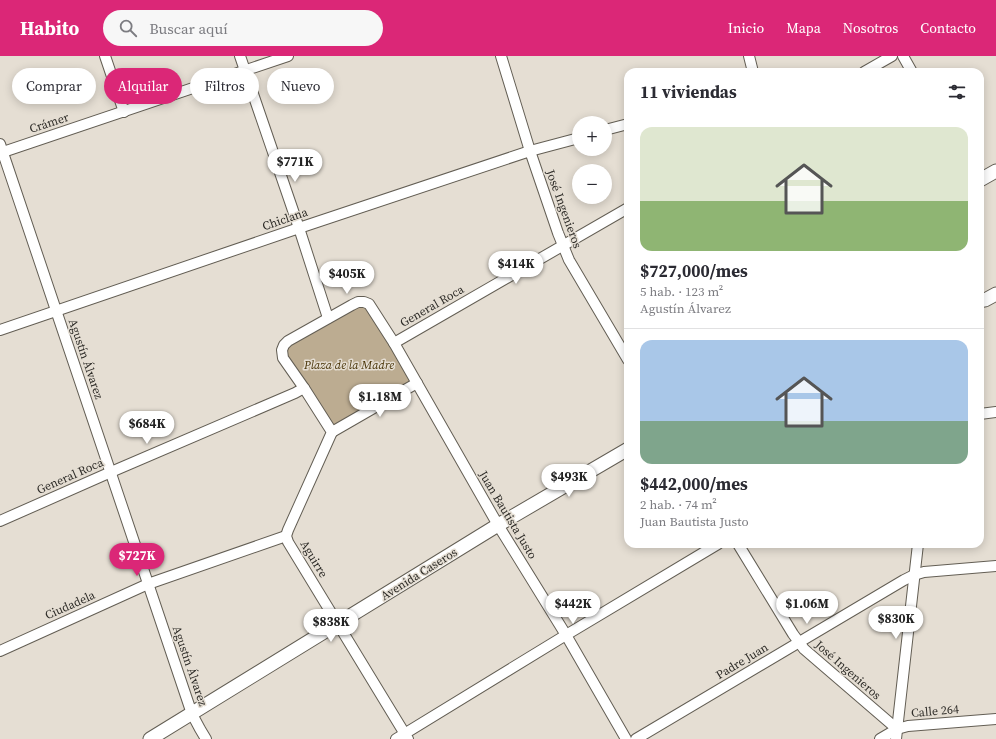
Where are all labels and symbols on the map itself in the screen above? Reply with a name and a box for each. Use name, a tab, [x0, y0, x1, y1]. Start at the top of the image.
street label: Crámer	[27, 109, 71, 137]
pin: $771K	[267, 149, 323, 183]
street label: José Ingenieros	[542, 167, 586, 251]
street label: Chiclana	[260, 203, 311, 234]
pin: $414K	[488, 251, 544, 285]
pin: $405K	[319, 261, 375, 295]
street label: General Roca	[397, 281, 468, 331]
street label: Agustín Álvarez	[65, 317, 107, 402]
park label: Plaza de la Madre	[303, 357, 394, 373]
pin: $1.18M	[347, 384, 413, 418]
pin: $684K	[119, 411, 175, 445]
street label: General Roca	[34, 454, 107, 498]
pin: $493K	[541, 464, 597, 498]
street label: Juan Bautista Justo	[475, 467, 541, 562]
street label: Aguirre	[297, 537, 331, 581]
pin: $727K	[109, 543, 165, 577]
street label: Avenida Caseros	[378, 544, 460, 604]
street label: Ciudadela	[42, 587, 98, 623]
pin: $442K	[545, 591, 601, 625]
pin: $1.06M	[774, 591, 840, 625]
pin: $830K	[868, 606, 924, 640]
pin: $838K	[303, 609, 359, 643]
street label: Agustín Álvarez	[169, 624, 211, 709]
street label: José Ingenieros	[811, 636, 884, 703]
street label: Padre Juan	[713, 639, 771, 683]
street label: Calle 264	[911, 701, 959, 721]

